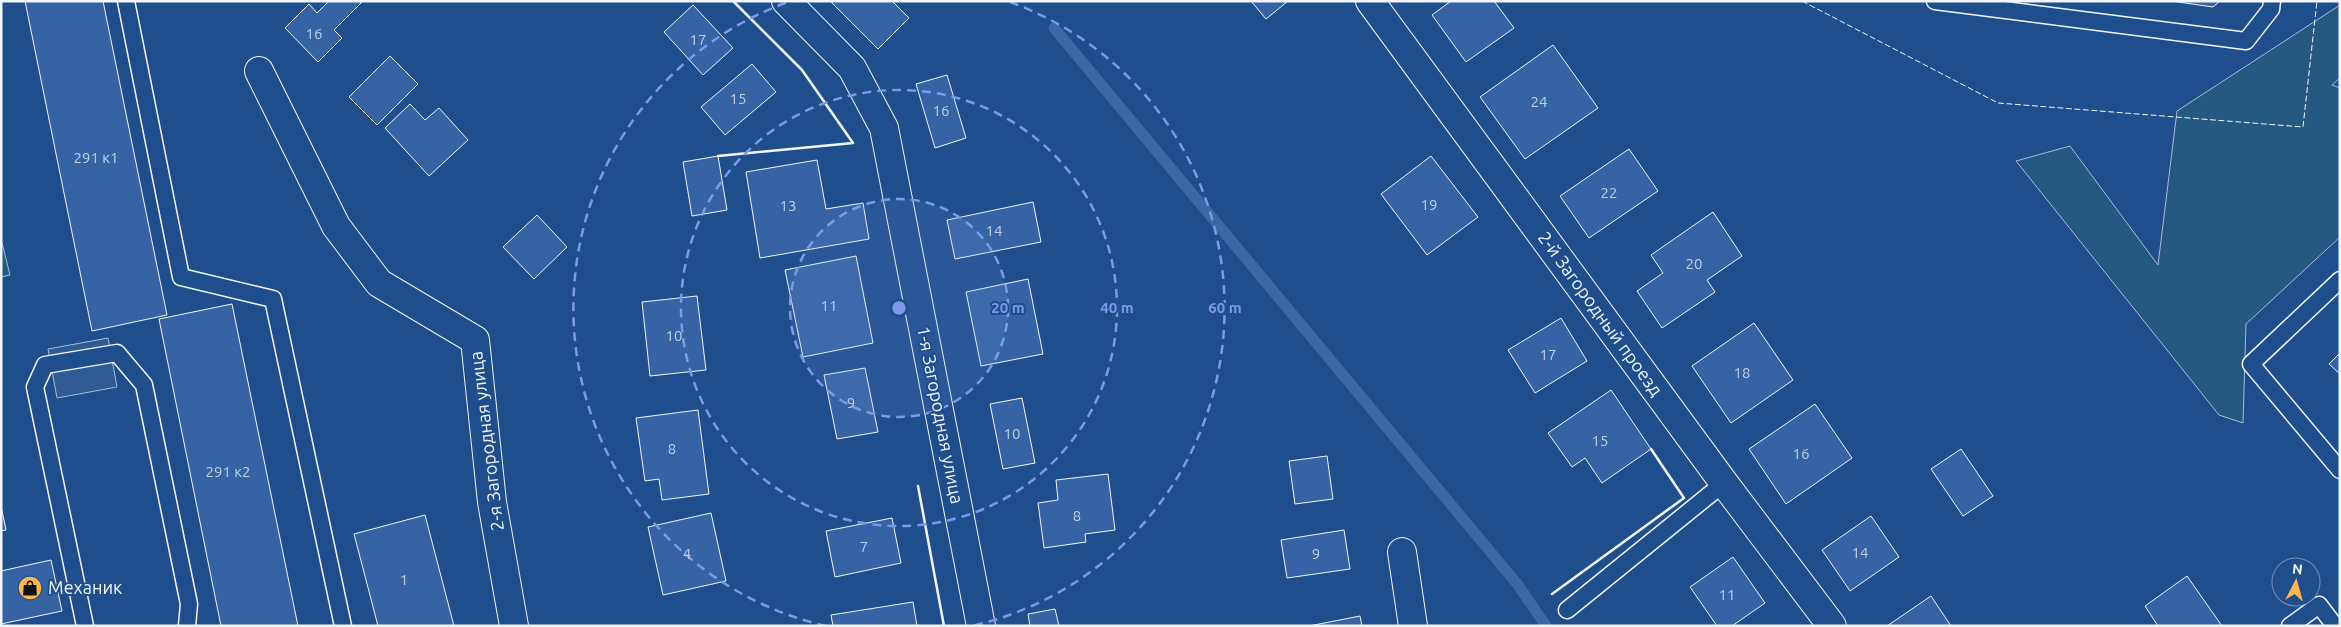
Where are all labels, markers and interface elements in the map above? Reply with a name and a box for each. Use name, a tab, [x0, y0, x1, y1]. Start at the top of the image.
house number: 16	[306, 25, 322, 42]
house number: 17	[690, 31, 706, 48]
house number: 15	[730, 90, 746, 107]
house number: 24	[1531, 93, 1547, 110]
house number: 16	[933, 102, 949, 119]
house number: 291 к1	[73, 149, 119, 166]
house number: 22	[1601, 184, 1617, 201]
house number: 19	[1421, 196, 1437, 213]
house number: 13	[780, 197, 796, 214]
house number: 14	[986, 222, 1002, 239]
street label: 2-й Загородный проезд	[1535, 227, 1667, 400]
house number: 20	[1686, 255, 1702, 272]
house number: 11	[821, 297, 837, 314]
centre of rings	[890, 299, 908, 317]
text: 20 m	[991, 299, 1025, 316]
text: 40 m	[1100, 299, 1134, 316]
text: 60 m	[1208, 299, 1242, 316]
street label: 1-я Загородная улица	[914, 324, 968, 505]
house number: 10	[666, 327, 682, 344]
house number: 17	[1540, 346, 1556, 363]
street label: 2-я Загородная улица	[465, 350, 507, 532]
house number: 18	[1734, 364, 1750, 381]
house number: 9	[847, 394, 855, 411]
house number: 10	[1004, 425, 1020, 442]
house number: 15	[1592, 432, 1608, 449]
house number: 8	[668, 440, 676, 457]
house number: 16	[1793, 445, 1809, 462]
house number: 291 к2	[205, 463, 251, 480]
house number: 8	[1073, 507, 1081, 524]
house number: 7	[860, 538, 868, 555]
house number: 14	[1852, 544, 1868, 561]
house number: 4	[683, 545, 691, 562]
house number: 9	[1312, 545, 1320, 562]
north arrow	[2271, 557, 2321, 607]
text: N	[2291, 561, 2303, 578]
house number: 1	[400, 571, 408, 588]
shop icon: Механик	[17, 575, 43, 601]
place label: Механик	[48, 577, 122, 597]
house number: 11	[1719, 586, 1735, 603]

